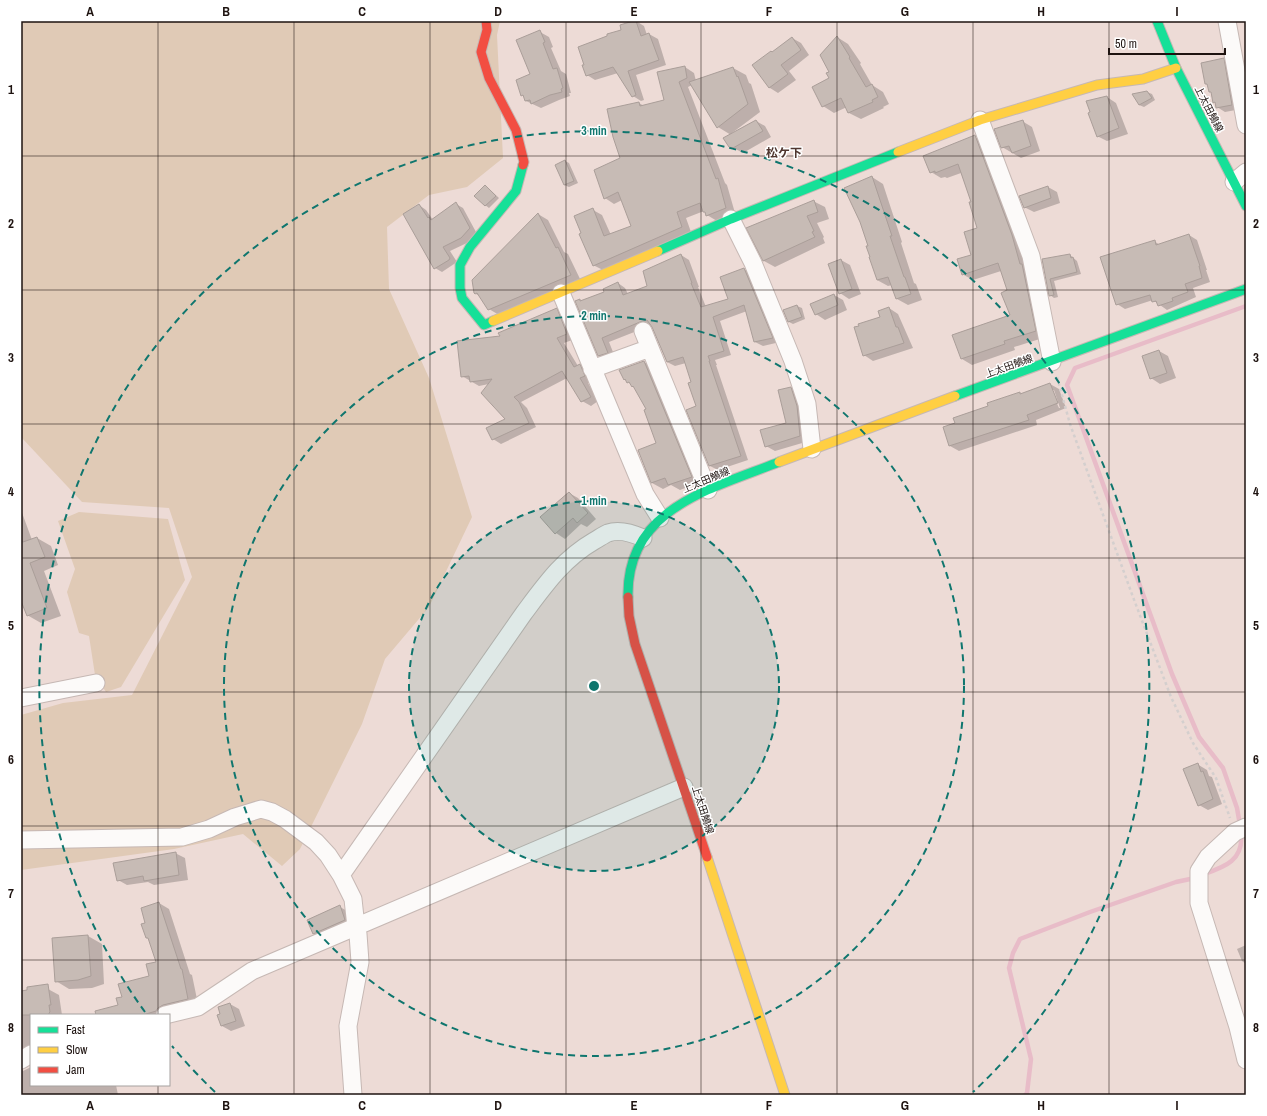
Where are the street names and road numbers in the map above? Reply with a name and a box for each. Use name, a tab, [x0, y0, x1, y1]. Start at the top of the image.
street label: 上太田鵤線	[1192, 84, 1226, 134]
street label: 上太田鵤線	[983, 351, 1035, 381]
street label: 上太田鵤線	[680, 464, 732, 496]
street label: 上太田鵤線	[689, 784, 717, 836]

